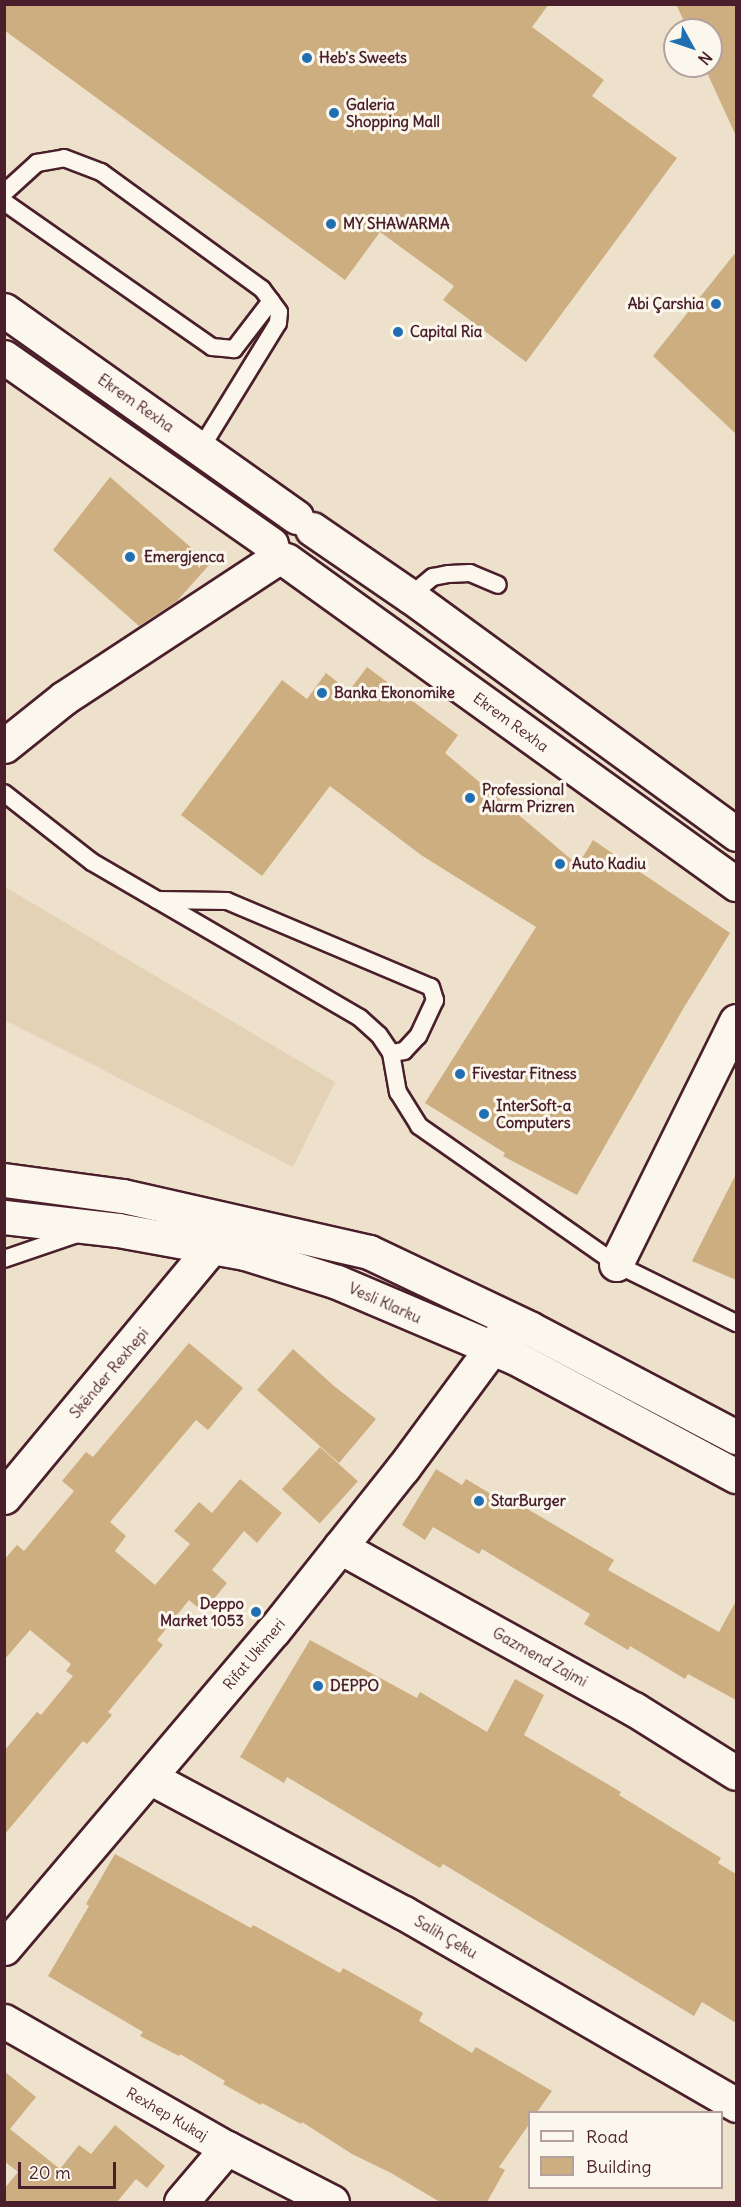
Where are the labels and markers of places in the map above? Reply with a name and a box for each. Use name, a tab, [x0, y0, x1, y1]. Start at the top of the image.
place label: Heb's Sweets	[319, 49, 407, 67]
marker: Heb's Sweets	[300, 51, 314, 65]
place label: Galeria Shopping Mall	[346, 95, 440, 130]
marker: Galeria Shopping Mall	[327, 106, 341, 120]
place label: MY SHAWARMA	[343, 215, 450, 233]
marker: MY SHAWARMA	[324, 217, 338, 231]
place label: Abi Çarshia	[628, 295, 704, 313]
marker: Abi Çarshia	[709, 297, 723, 311]
place label: Capital Ria	[410, 323, 482, 341]
marker: Capital Ria	[391, 325, 405, 339]
marker: Emergjenca	[121, 548, 139, 566]
place label: Emergjenca	[144, 548, 224, 566]
place label: Banka Ekonomike	[334, 684, 455, 702]
marker: Banka Ekonomike	[315, 686, 329, 700]
place label: Professional Alarm Prizren	[482, 780, 575, 815]
marker: Professional Alarm Prizren	[463, 791, 477, 805]
place label: Auto Kadiu	[572, 855, 646, 873]
marker: Auto Kadiu	[553, 857, 567, 871]
place label: Fivestar Fitness	[472, 1065, 577, 1083]
marker: Fivestar Fitness	[453, 1067, 467, 1081]
place label: InterSoft-a Computers	[496, 1096, 571, 1131]
marker: InterSoft-a Computers	[477, 1107, 491, 1121]
place label: StarBurger	[491, 1492, 566, 1510]
marker: StarBurger	[472, 1494, 486, 1508]
place label: Deppo Market 1053	[160, 1594, 244, 1629]
marker: Deppo Market 1053	[249, 1605, 263, 1619]
place label: DEPPO	[330, 1677, 379, 1695]
marker: DEPPO	[311, 1679, 325, 1693]

